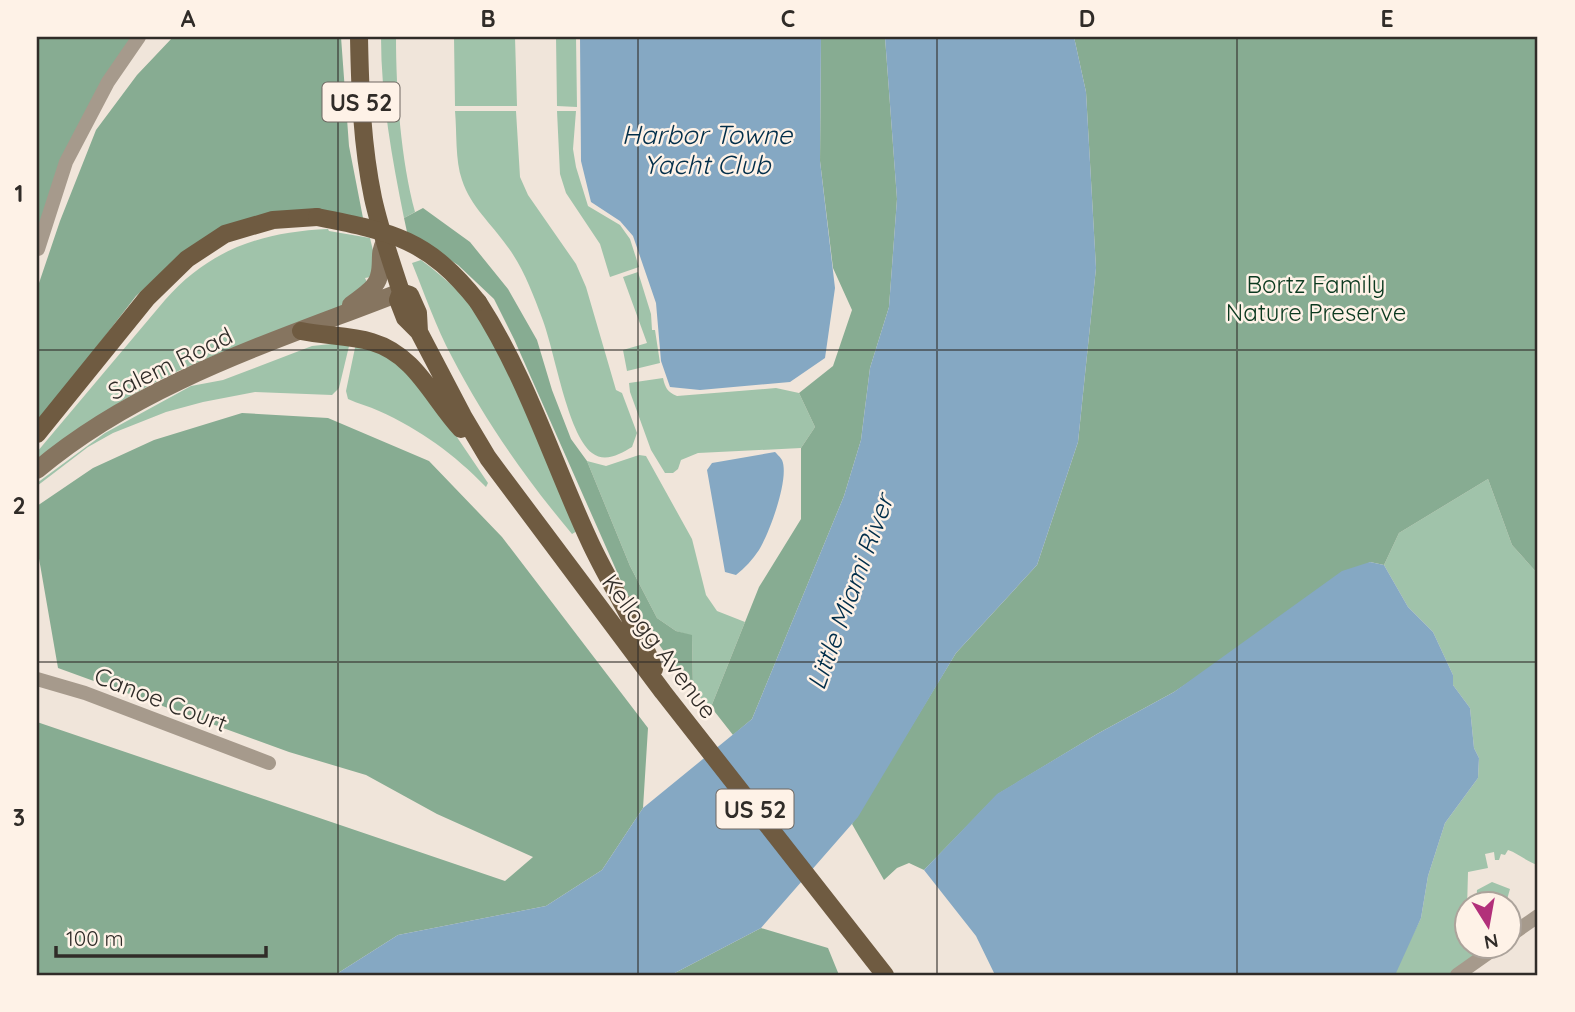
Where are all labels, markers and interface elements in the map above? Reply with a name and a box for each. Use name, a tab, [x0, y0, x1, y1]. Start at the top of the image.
text: A	[181, 4, 196, 33]
text: B	[480, 4, 496, 33]
text: C	[781, 4, 795, 33]
text: D	[1079, 4, 1095, 33]
text: E	[1380, 4, 1394, 33]
road number: US 52	[322, 82, 400, 122]
water label: Harbor Towne Yacht Club	[622, 118, 794, 181]
text: 1	[15, 179, 23, 208]
park label: Bortz Family Nature Preserve	[1226, 269, 1406, 327]
street label: Salem Road	[103, 320, 237, 406]
water label: Little Miami River	[799, 487, 902, 694]
text: 2	[12, 491, 26, 520]
street label: Kellogg Avenue	[596, 568, 724, 724]
street label: Canoe Court	[90, 660, 232, 738]
road number: US 52	[716, 790, 794, 828]
text: 3	[13, 803, 25, 832]
north arrow	[1452, 890, 1522, 960]
scale bar	[56, 914, 266, 958]
text: 100 m	[66, 925, 124, 951]
text: N	[1482, 929, 1500, 955]

